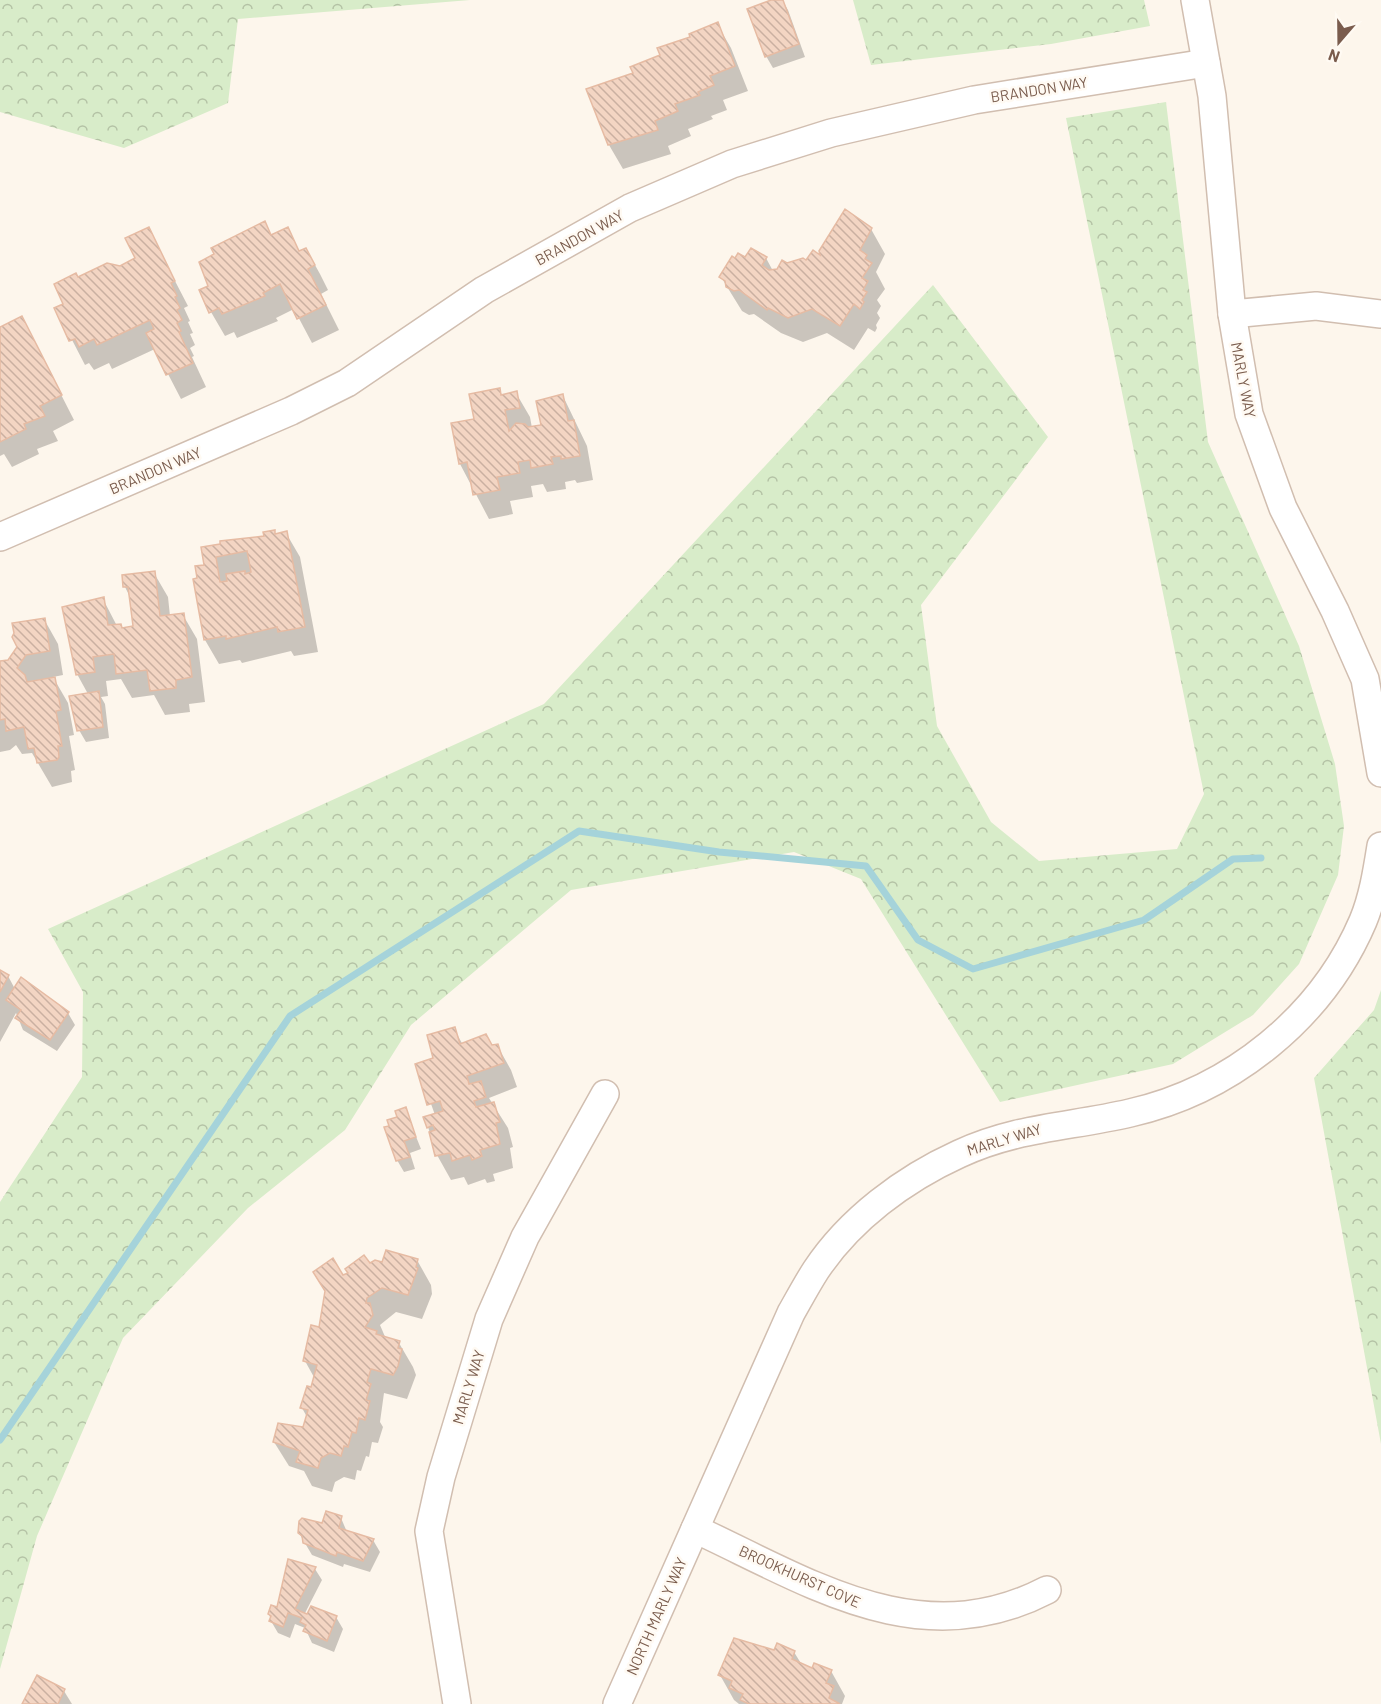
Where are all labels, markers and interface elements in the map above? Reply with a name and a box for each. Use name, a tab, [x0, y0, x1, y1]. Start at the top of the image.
north arrow	[1309, 12, 1369, 72]
text: N	[1325, 46, 1342, 67]
street label: BRANDON WAY	[989, 72, 1089, 106]
street label: BRANDON WAY	[532, 205, 626, 269]
street label: MARLY WAY	[1228, 340, 1260, 420]
street label: BRANDON WAY	[106, 443, 204, 497]
street label: MARLY WAY	[965, 1119, 1043, 1159]
street label: MARLY WAY	[448, 1348, 488, 1426]
street label: BROOKHURST COVE	[736, 1541, 864, 1611]
street label: NORTH MARLY WAY	[622, 1554, 690, 1678]

